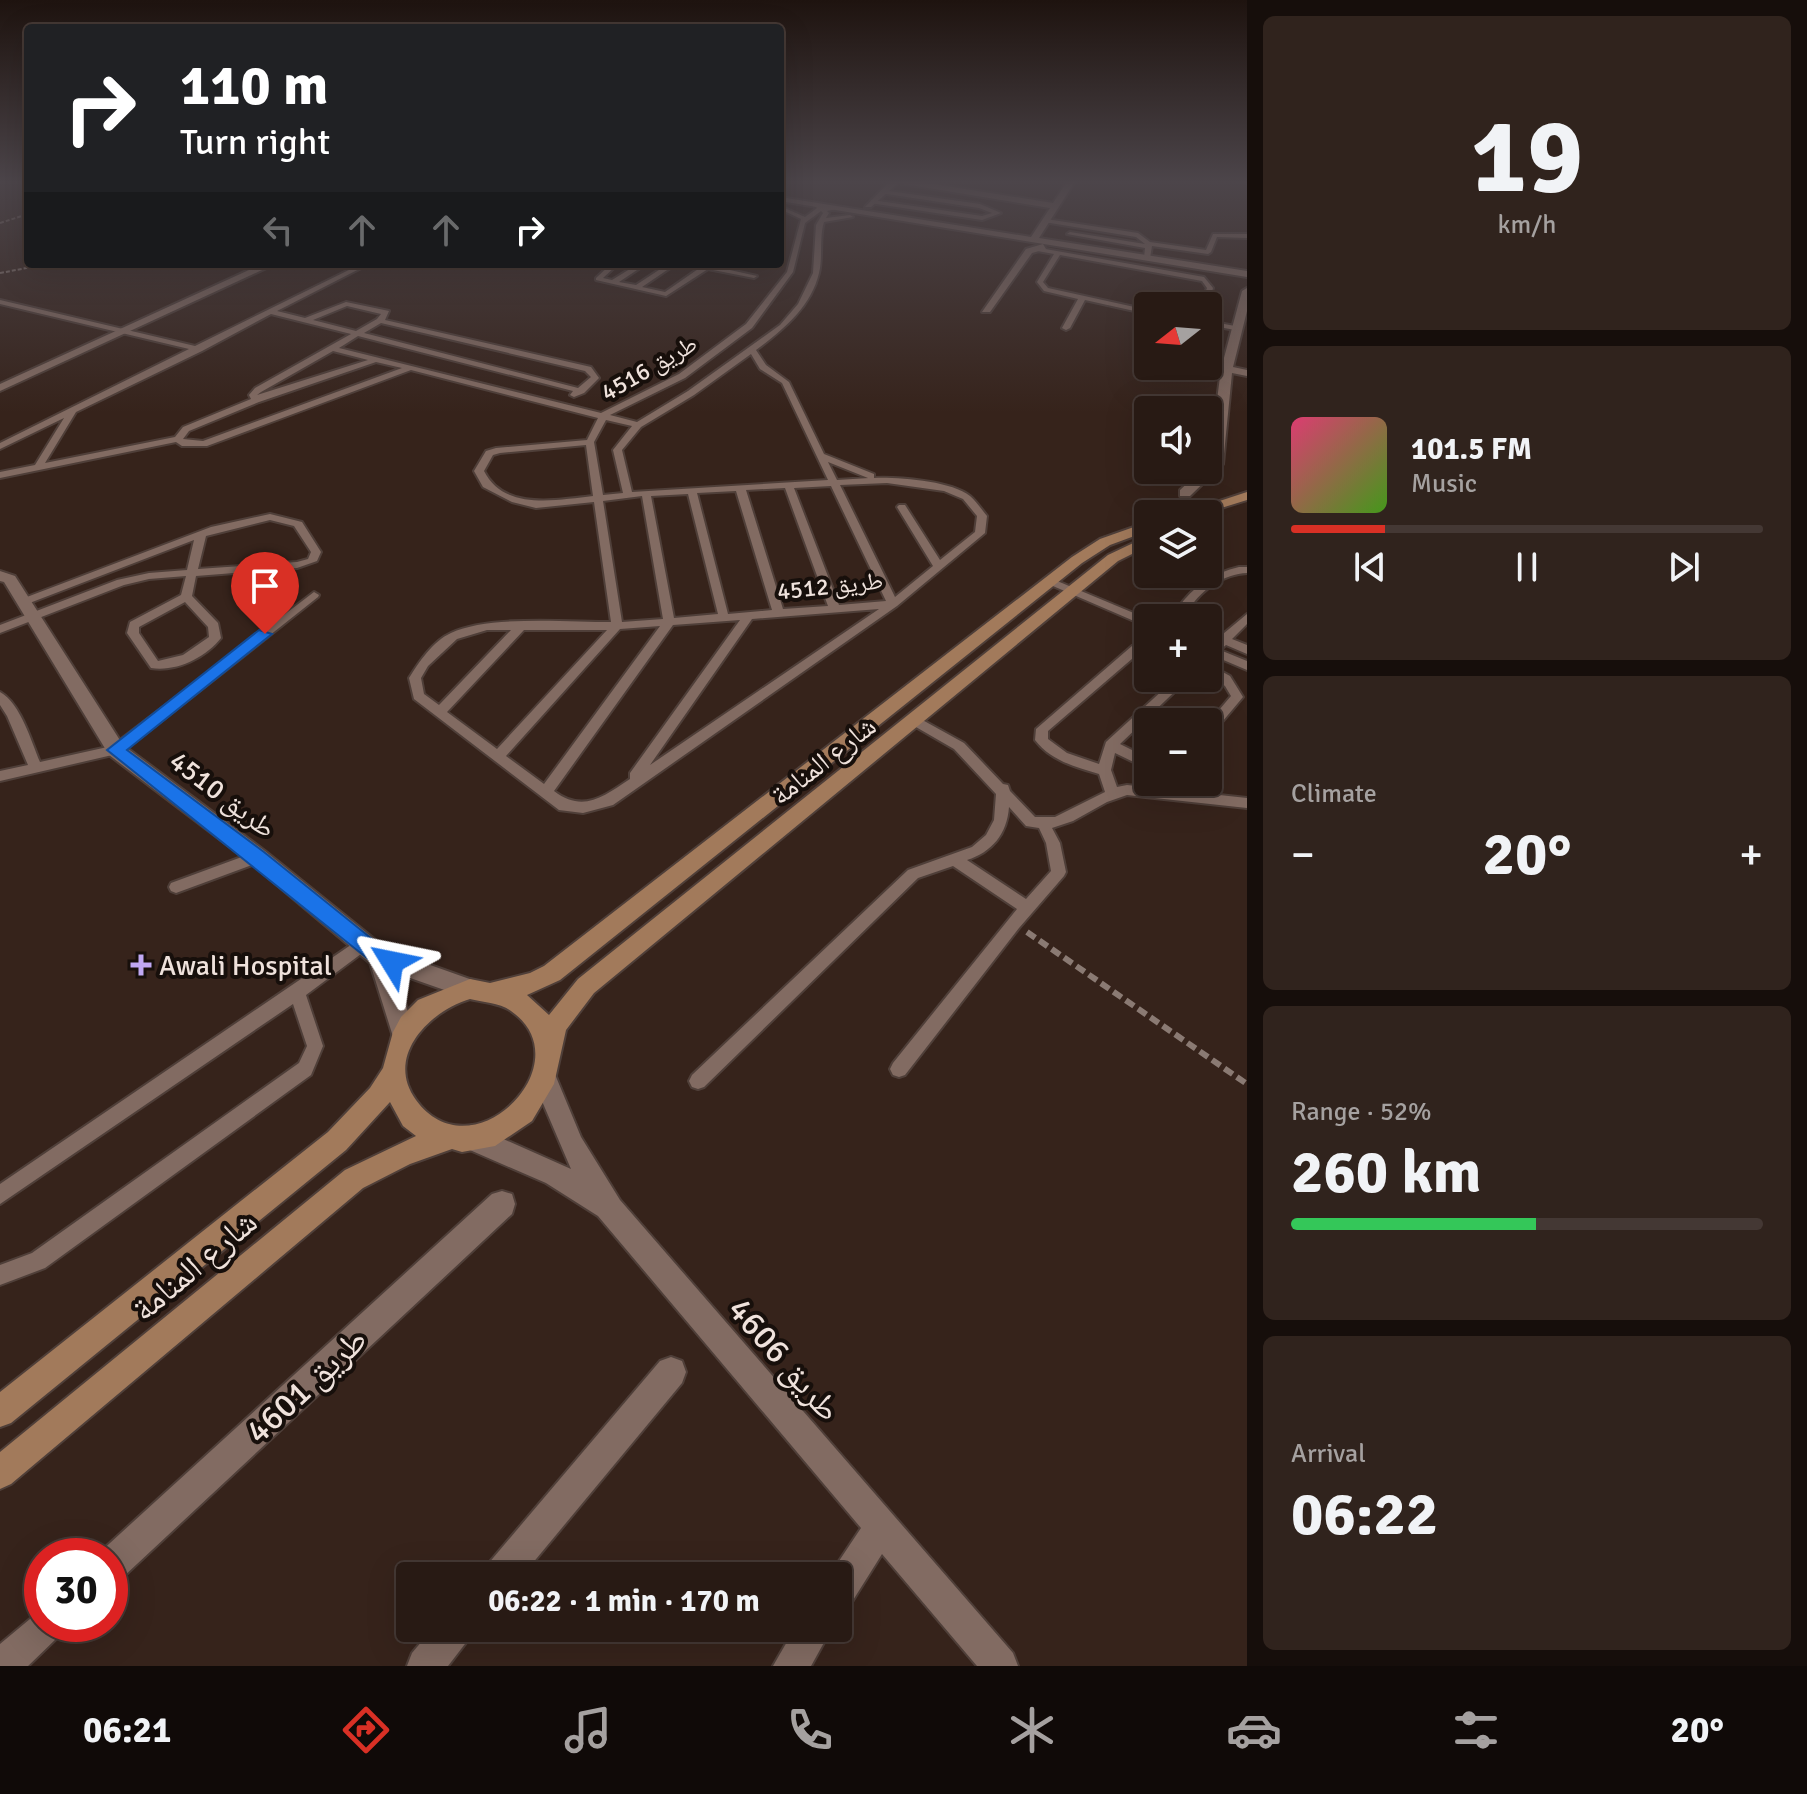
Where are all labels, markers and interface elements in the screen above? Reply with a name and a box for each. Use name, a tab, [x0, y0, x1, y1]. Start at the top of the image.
text: 110 m	[180, 51, 328, 120]
icon: right	[48, 56, 152, 160]
text: 19	[1471, 93, 1583, 221]
text: Turn right	[180, 120, 330, 165]
icon: left	[256, 208, 300, 252]
icon: ahead	[340, 208, 384, 252]
icon: ahead	[424, 208, 468, 252]
icon: right	[508, 208, 552, 252]
text: km/h	[1498, 209, 1556, 241]
north arrow	[1134, 292, 1222, 380]
map controls	[1134, 292, 1222, 796]
street label: طريق 4516	[595, 328, 703, 408]
button: sound	[1134, 396, 1222, 484]
text: 101.5 FM	[1411, 431, 1532, 468]
text: Music	[1411, 468, 1477, 500]
button: layers	[1134, 500, 1222, 588]
icon: previous	[1348, 545, 1392, 589]
icon: pause	[1505, 545, 1549, 589]
icon: next	[1662, 545, 1706, 589]
pin	[231, 552, 299, 634]
icon: arrive	[243, 564, 287, 608]
street label: طريق 4512	[776, 566, 884, 606]
button: +	[1134, 604, 1222, 692]
button: −	[1134, 708, 1222, 796]
street label: شارع المنامة	[764, 709, 883, 812]
street label: طريق 4510	[163, 744, 282, 846]
text: Climate	[1291, 778, 1377, 810]
text: 20°	[1483, 818, 1571, 892]
text: −	[1291, 828, 1315, 882]
text: +	[1739, 828, 1763, 882]
position arrow	[350, 920, 434, 1004]
place label: Awali Hospital	[159, 949, 332, 983]
marker: Awali Hospital	[130, 954, 152, 976]
text: Range · 52%	[1291, 1096, 1432, 1128]
text: 260 km	[1291, 1136, 1481, 1210]
street label: شارع المنامة	[123, 1201, 266, 1330]
street label: طريق 4606	[719, 1289, 849, 1430]
street label: طريق 4601	[237, 1319, 376, 1452]
text: Arrival	[1291, 1438, 1366, 1470]
text: 06:22	[1291, 1478, 1438, 1552]
speed limit sign: 30	[24, 1538, 128, 1642]
text: 06:22 · 1 min · 170 m	[488, 1583, 760, 1620]
icon: directions	[338, 1702, 394, 1758]
icon: music	[560, 1702, 616, 1758]
icon: phone	[782, 1702, 838, 1758]
icon: climate	[1004, 1702, 1060, 1758]
icon: car	[1226, 1702, 1282, 1758]
icon: filters	[1448, 1702, 1504, 1758]
text: 06:21	[83, 1708, 171, 1753]
text: 20°	[1671, 1708, 1724, 1753]

